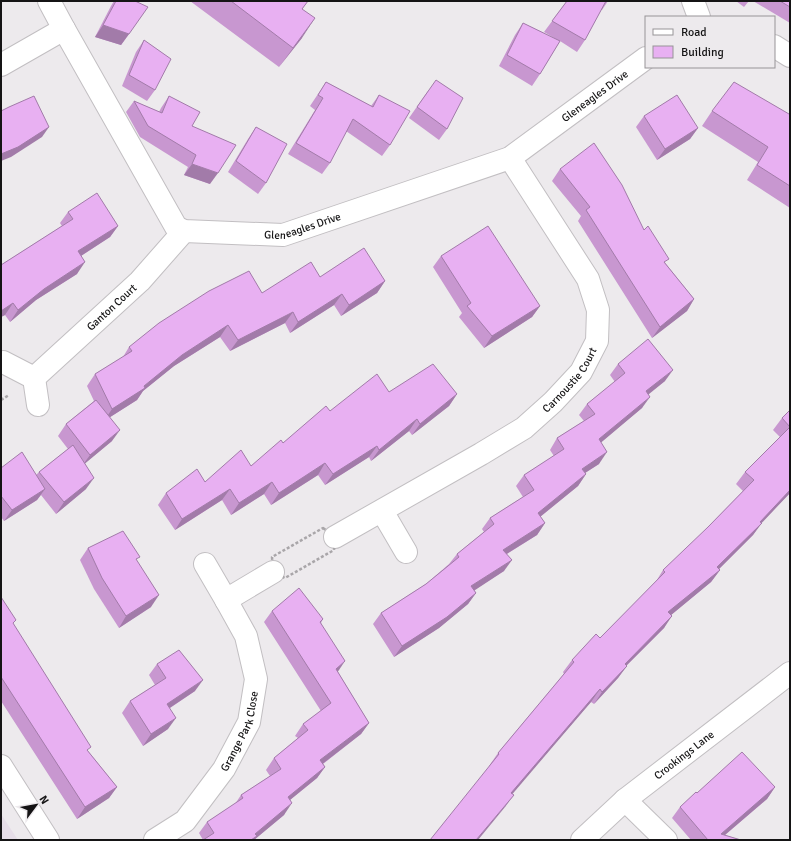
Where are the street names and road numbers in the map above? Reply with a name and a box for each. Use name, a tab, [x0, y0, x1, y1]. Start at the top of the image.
street label: Gleneagles Drive	[559, 67, 630, 124]
street label: Gleneagles Drive	[264, 209, 342, 242]
street label: Ganton Court	[84, 281, 139, 333]
street label: Carnoustie Court	[540, 345, 599, 415]
street label: Grange Park Close	[218, 690, 260, 773]
street label: Crookings Lane	[651, 728, 716, 782]

